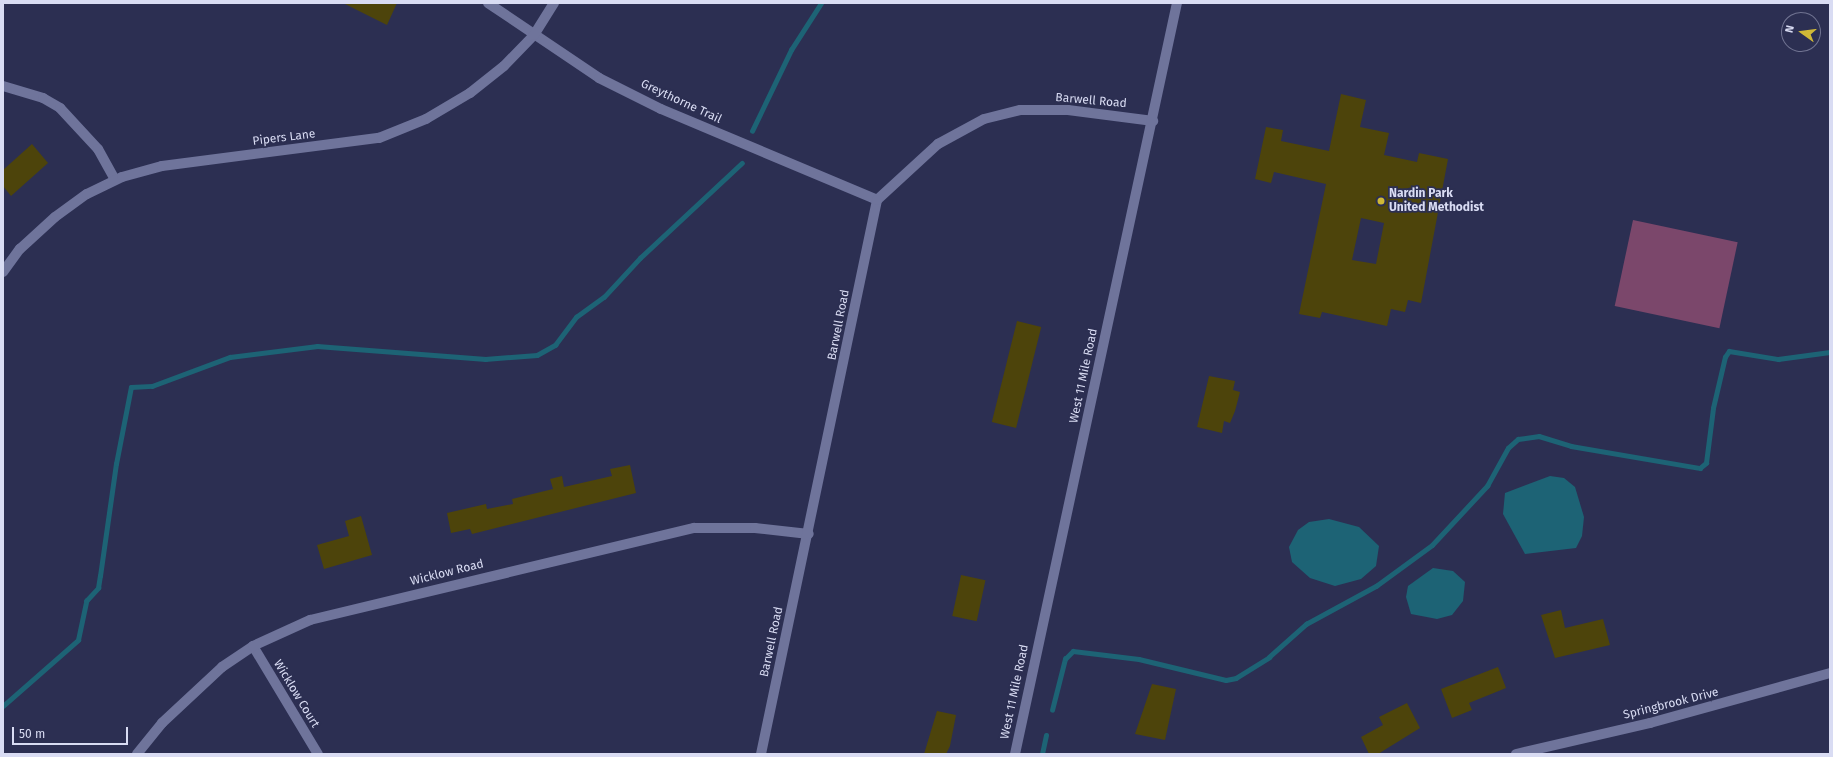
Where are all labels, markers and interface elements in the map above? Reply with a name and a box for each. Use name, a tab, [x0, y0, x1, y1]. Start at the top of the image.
north arrow	[1781, 12, 1821, 52]
text: N	[1783, 24, 1797, 34]
street label: Greythorne Trail	[638, 77, 724, 127]
street label: Barwell Road	[1055, 91, 1127, 111]
street label: Pipers Lane	[252, 127, 316, 149]
place label: Nardin Park United Methodist	[1389, 187, 1484, 215]
marker: Nardin Park United Methodist	[1376, 196, 1386, 206]
street label: Barwell Road	[825, 289, 853, 361]
street label: West 11 Mile Road	[1067, 327, 1101, 425]
street label: Wicklow Road	[409, 557, 485, 589]
street label: Barwell Road	[758, 606, 786, 678]
street label: West 11 Mile Road	[998, 643, 1032, 741]
street label: Wicklow Court	[270, 657, 322, 731]
street label: Springbrook Drive	[1622, 685, 1720, 723]
scale bar	[14, 719, 130, 745]
text: 50 m	[19, 727, 45, 741]

